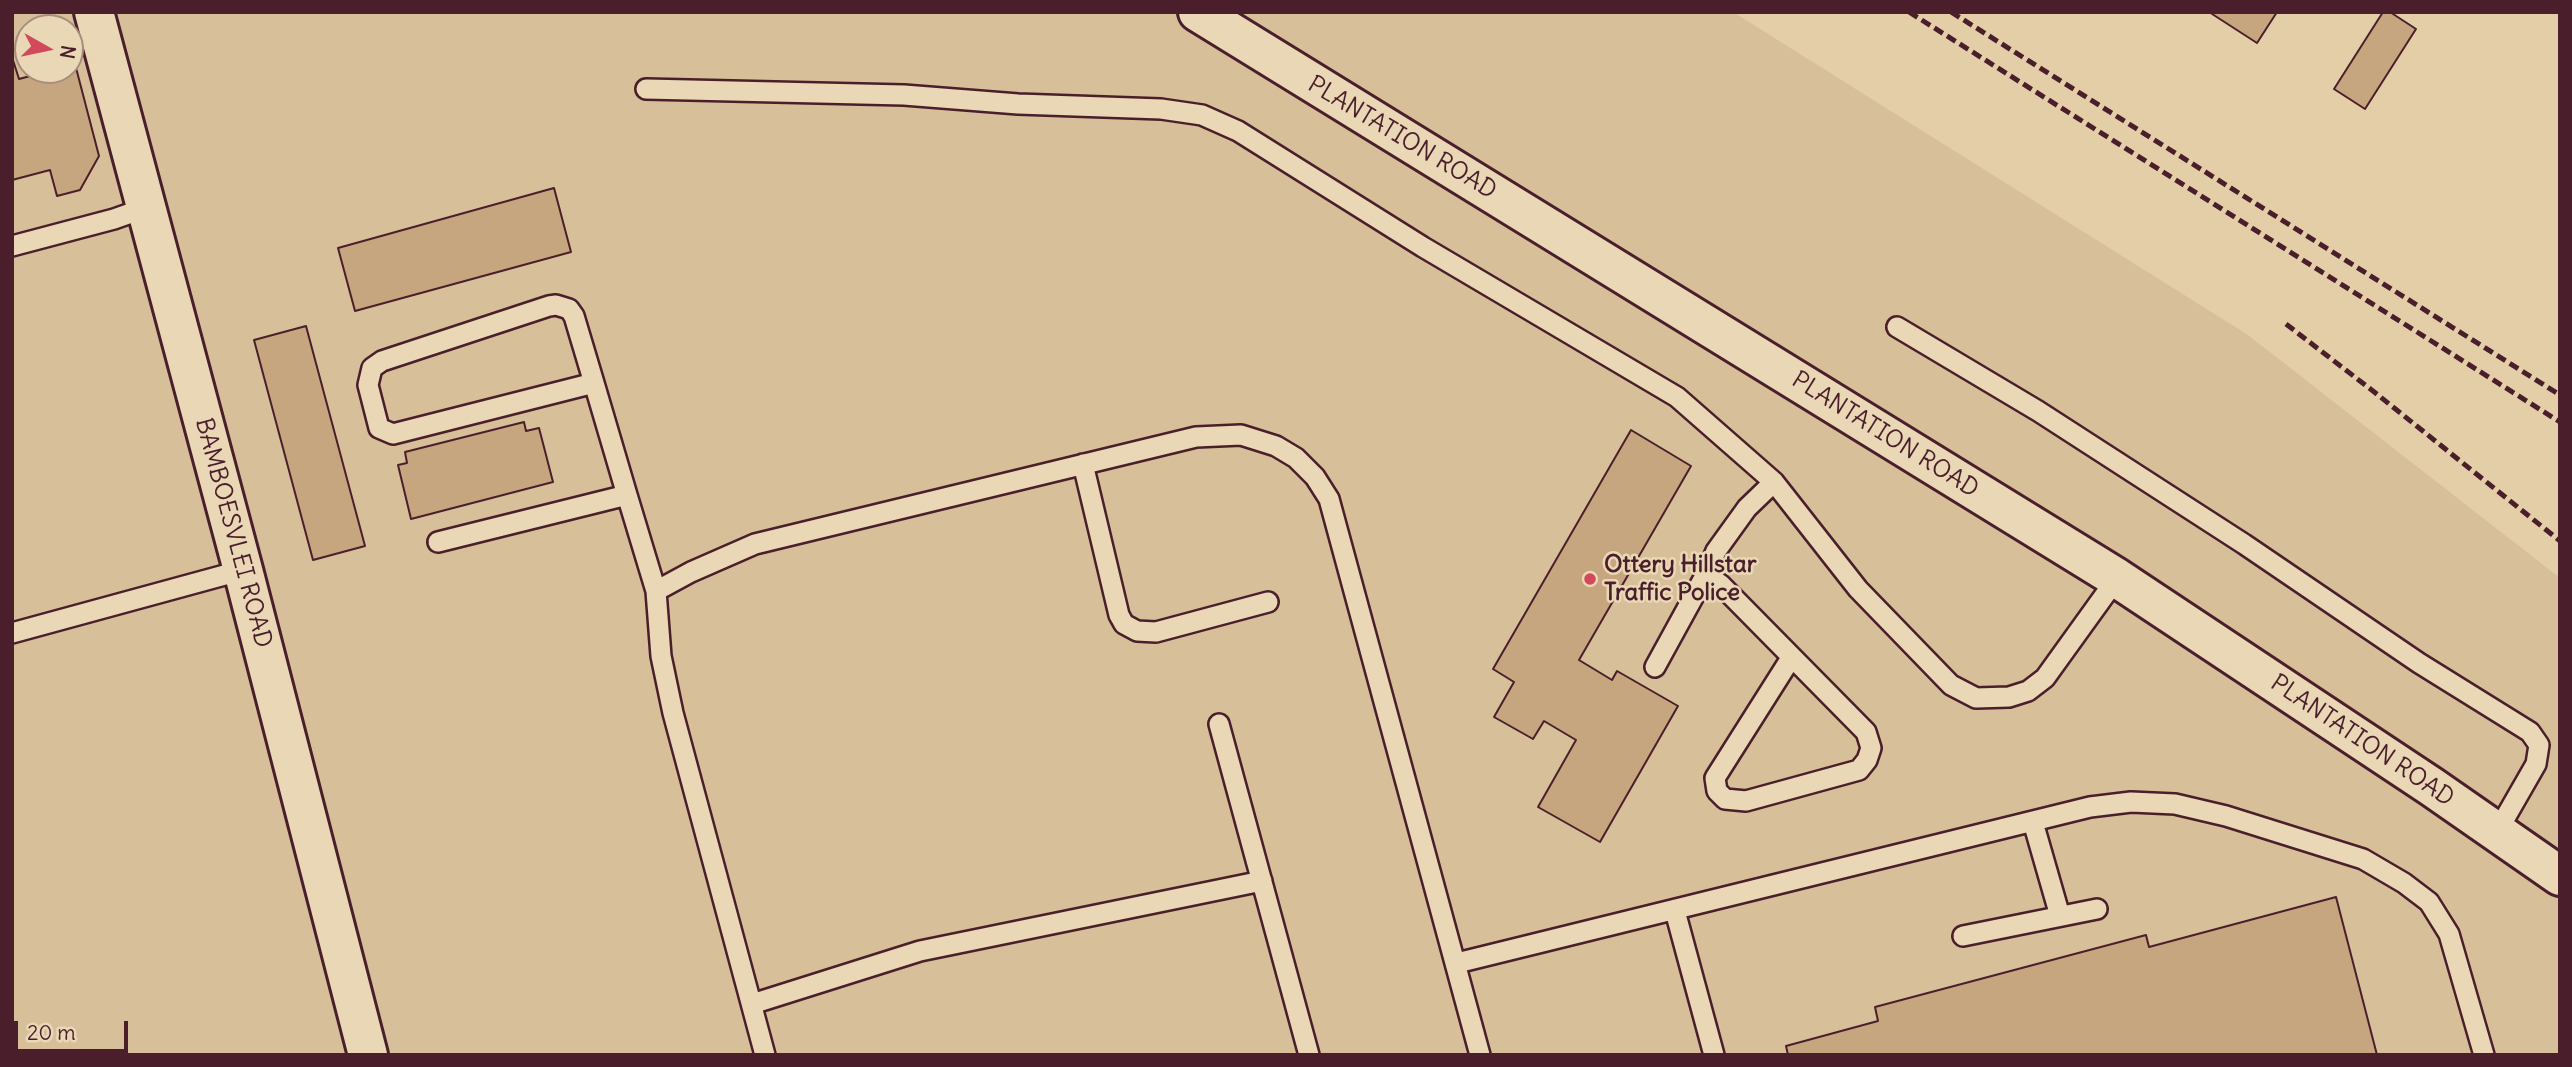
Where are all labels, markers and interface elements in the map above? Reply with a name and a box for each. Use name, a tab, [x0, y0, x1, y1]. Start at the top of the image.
north arrow	[14, 14, 84, 84]
text: N	[55, 44, 81, 60]
street label: PLANTATION ROAD	[1302, 70, 1502, 206]
street label: PLANTATION ROAD	[1786, 366, 1984, 504]
street label: BAMBOESVLEI ROAD	[188, 415, 278, 651]
place label: Ottery Hillstar Traffic Police	[1604, 551, 1756, 607]
marker: Ottery Hillstar Traffic Police	[1582, 571, 1598, 587]
street label: PLANTATION ROAD	[2265, 669, 2459, 813]
scale bar	[18, 1007, 131, 1052]
text: 20 m	[27, 1019, 76, 1046]

